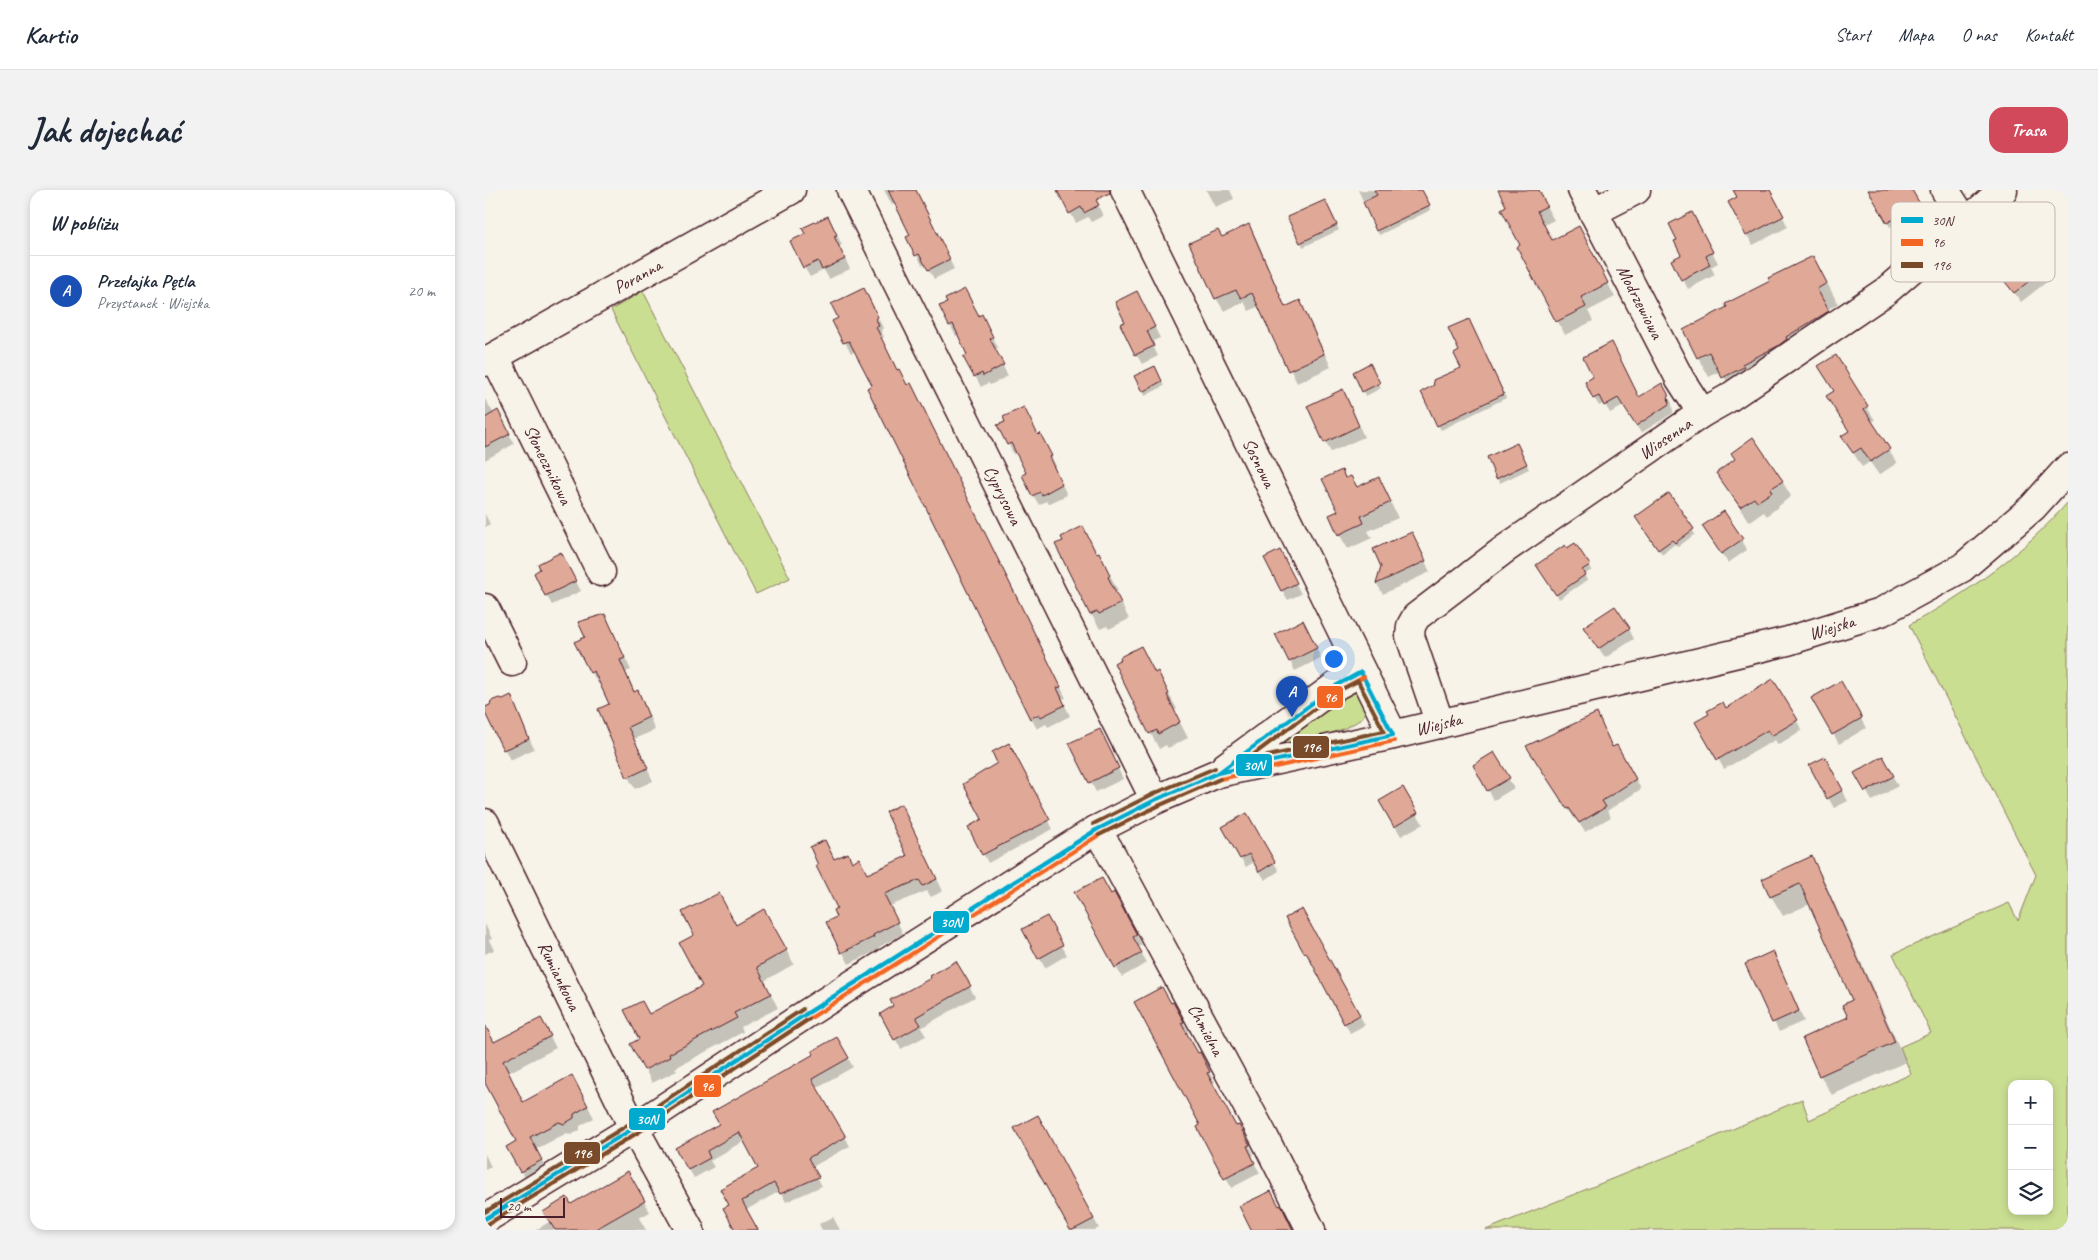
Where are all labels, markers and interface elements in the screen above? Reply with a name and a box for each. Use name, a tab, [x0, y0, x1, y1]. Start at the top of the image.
text: Kartio	[25, 20, 77, 50]
text: Start	[1835, 24, 1871, 46]
text: Mapa	[1899, 24, 1933, 46]
text: O nas	[1961, 24, 1997, 46]
text: Kontakt	[2025, 24, 2073, 46]
button: Trasa	[1989, 107, 2068, 153]
text: Jak dojechać	[30, 108, 181, 153]
legend	[1891, 202, 2055, 282]
text: W pobliżu	[50, 210, 117, 236]
text: 30N	[1932, 212, 1956, 229]
text: 96	[1932, 234, 1945, 251]
street label: Poranna	[610, 253, 667, 298]
text: 196	[1932, 257, 1952, 274]
street label: Modrzewiowa	[1612, 261, 1669, 344]
text: Przełajka Pętla	[97, 269, 195, 293]
text: A	[62, 281, 70, 301]
text: 20 m	[408, 281, 435, 301]
text: Przystanek · Wiejska	[97, 293, 209, 313]
street label: Wiosenna	[1635, 412, 1697, 464]
street label: Słonecznikowa	[519, 421, 578, 510]
street label: Sosnowa	[1238, 435, 1281, 493]
street label: Cyprysowa	[979, 462, 1028, 530]
street label: Wiejska	[1806, 609, 1859, 645]
your location	[1321, 646, 1347, 672]
pin: A	[1276, 676, 1308, 717]
line badge: 96	[1316, 685, 1344, 709]
text: 96	[1324, 689, 1338, 706]
street label: Wiejska	[1413, 708, 1465, 740]
line badge: 196	[1292, 735, 1330, 759]
text: 196	[1301, 739, 1322, 756]
line badge: 30N	[1235, 753, 1273, 777]
text: 30N	[1243, 757, 1267, 774]
line badge: 30N	[932, 910, 970, 934]
text: 30N	[940, 914, 964, 931]
street label: Rumiankowa	[533, 938, 586, 1016]
street label: Chmielna	[1183, 1000, 1230, 1061]
line badge: 96	[693, 1074, 722, 1098]
text: 96	[701, 1078, 715, 1095]
map controls	[2008, 1080, 2053, 1215]
button: +	[2008, 1080, 2053, 1125]
line badge: 30N	[628, 1107, 666, 1131]
text: 30N	[636, 1111, 660, 1128]
button: −	[2008, 1125, 2053, 1170]
line badge: 196	[563, 1141, 601, 1165]
text: 196	[572, 1145, 593, 1162]
button: layers	[2008, 1170, 2053, 1215]
scale bar	[500, 1195, 565, 1218]
text: 20 m	[507, 1198, 531, 1215]

